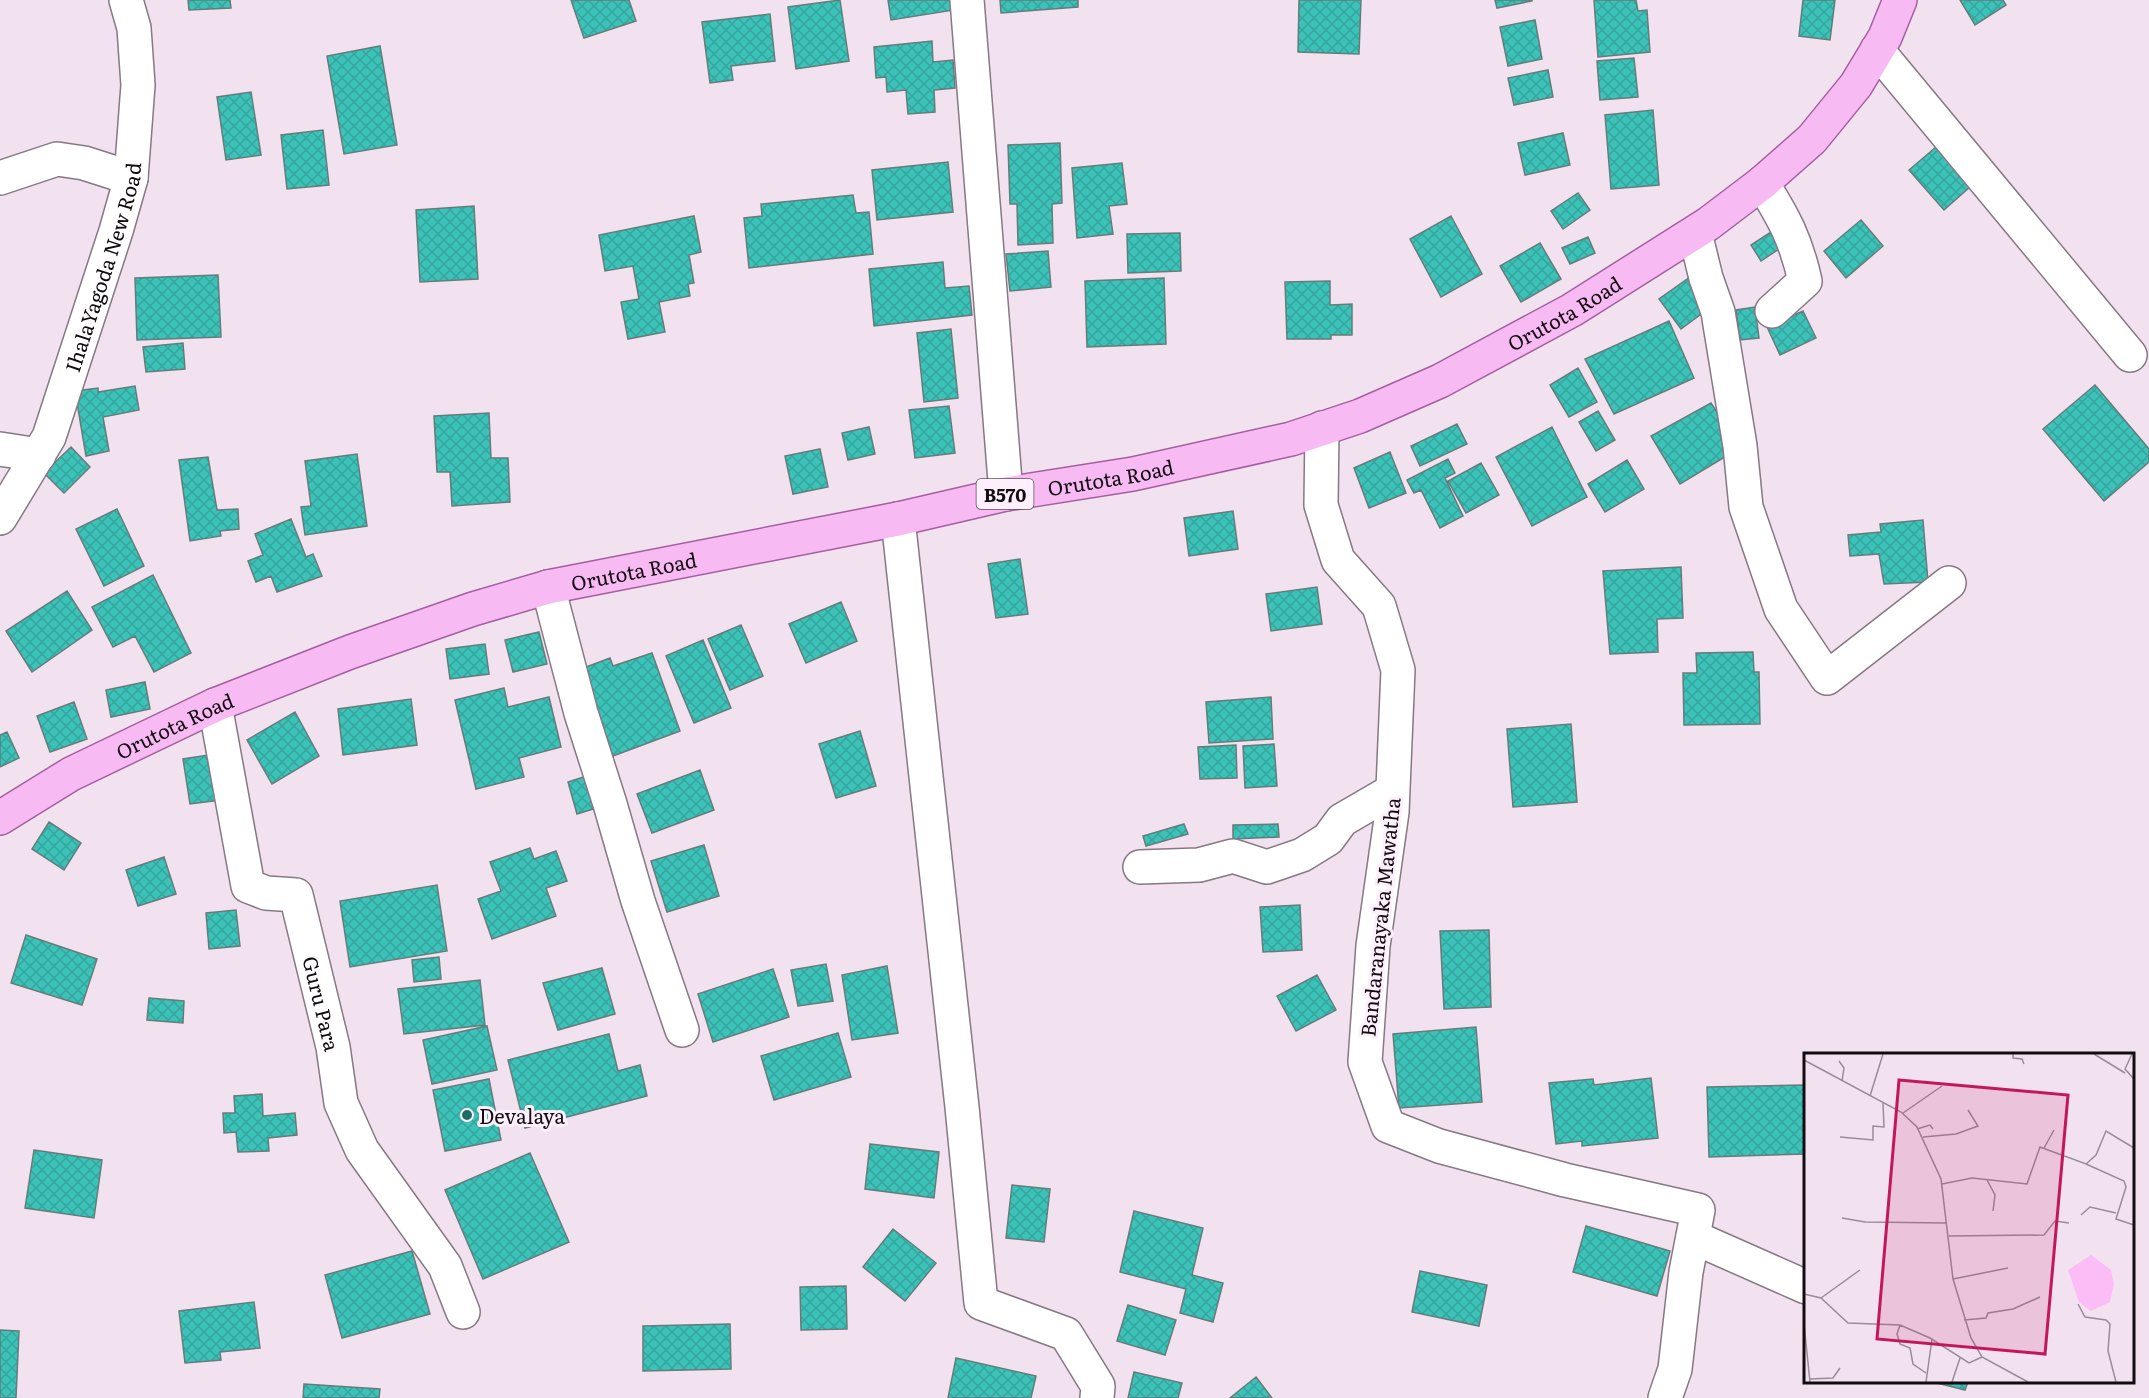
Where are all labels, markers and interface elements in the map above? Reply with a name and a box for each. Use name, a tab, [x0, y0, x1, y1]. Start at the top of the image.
street label: IhalaYagoda New Road	[56, 161, 147, 376]
street label: Orutota Road	[1501, 268, 1627, 357]
street label: Orutota Road	[1045, 450, 1176, 502]
road number: B570	[976, 479, 1034, 509]
street label: Orutota Road	[568, 543, 699, 597]
street label: Orutota Road	[110, 684, 238, 766]
street label: Bandaranayaka Mawatha	[1352, 796, 1407, 1038]
street label: Guru Para	[296, 953, 348, 1054]
inset map	[1804, 1053, 2134, 1383]
place label: Devalaya	[479, 1100, 565, 1130]
marker: Devalaya	[460, 1108, 474, 1122]

